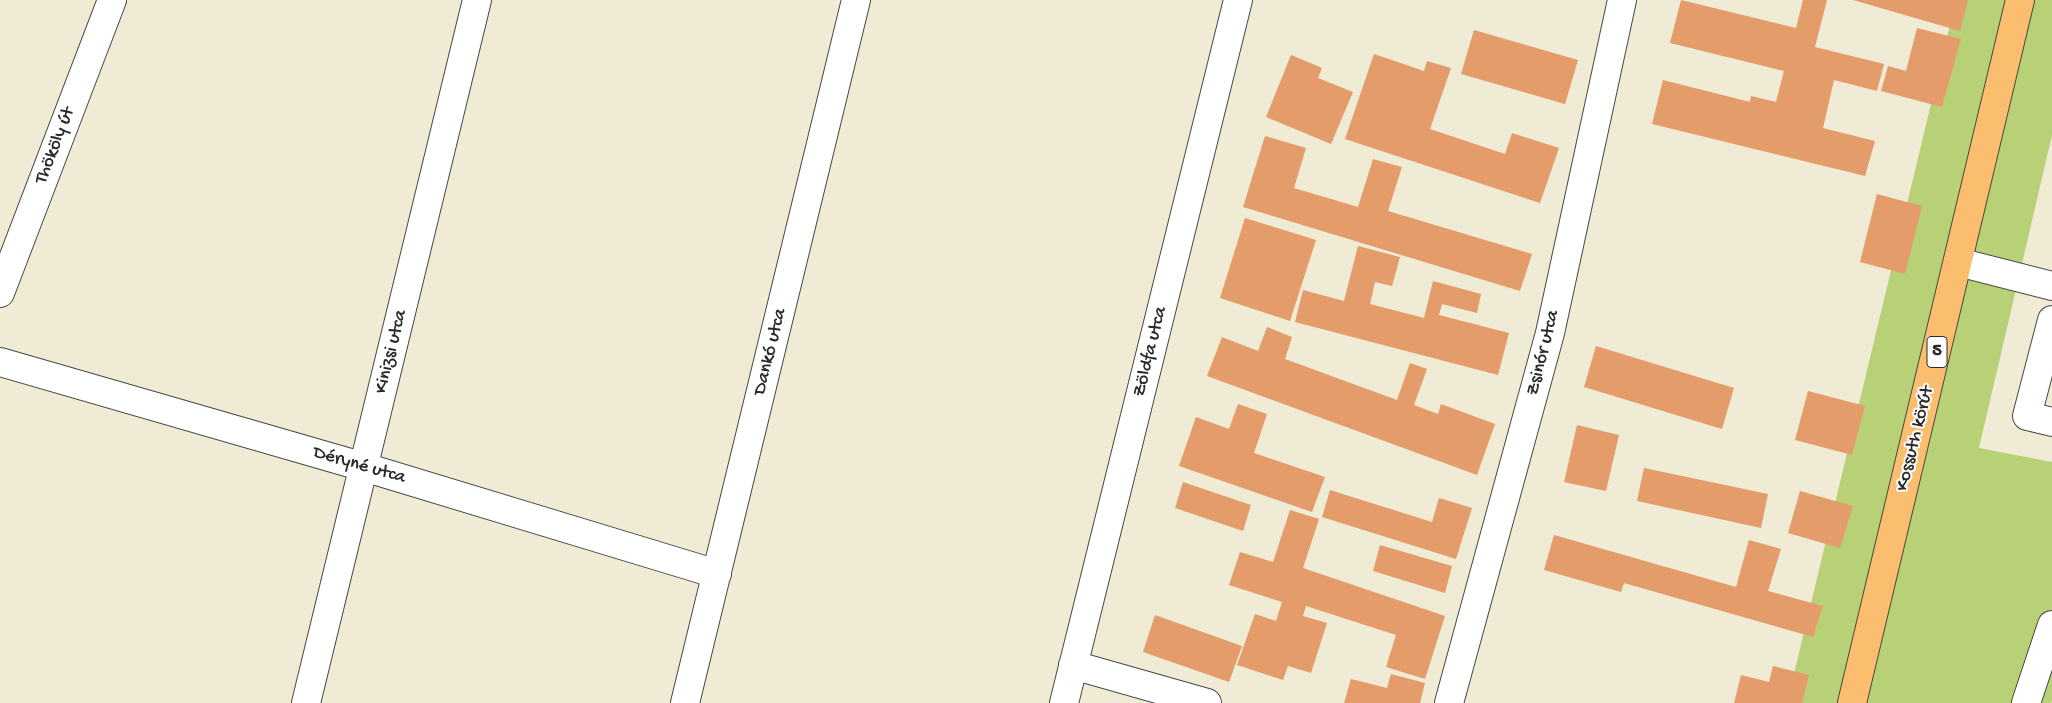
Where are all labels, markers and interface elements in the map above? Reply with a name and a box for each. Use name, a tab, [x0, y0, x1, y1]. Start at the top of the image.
street label: Thököly út	[31, 104, 81, 188]
street label: Zöldfa utca	[1129, 305, 1173, 399]
street label: Dankó utca	[749, 306, 793, 398]
street label: Kinizsi utca	[371, 308, 413, 396]
street label: Zsinór utca	[1522, 308, 1566, 398]
road number: 5	[1927, 337, 1947, 368]
street label: Kossuth körút	[1892, 384, 1940, 494]
street label: Déryné utca	[310, 442, 408, 490]

